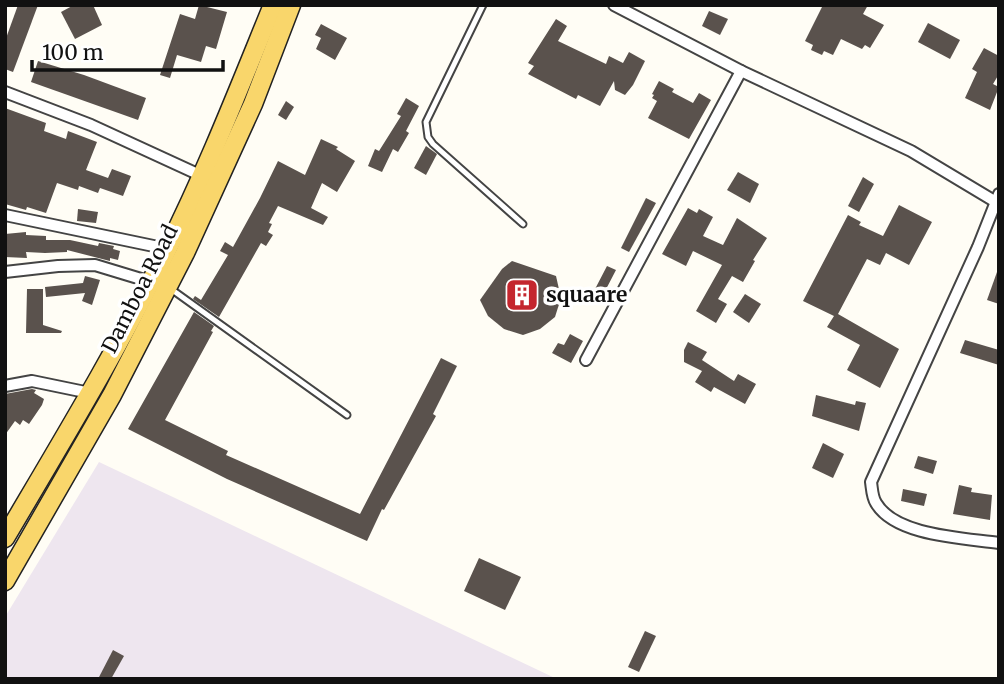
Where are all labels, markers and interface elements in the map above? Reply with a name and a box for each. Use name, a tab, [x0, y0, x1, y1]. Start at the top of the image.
scale bar	[32, 28, 222, 72]
text: 100 m	[42, 39, 104, 66]
street label: Damboa Road	[96, 220, 184, 358]
building icon: squaare	[503, 276, 541, 314]
place label: squaare	[546, 281, 627, 308]

